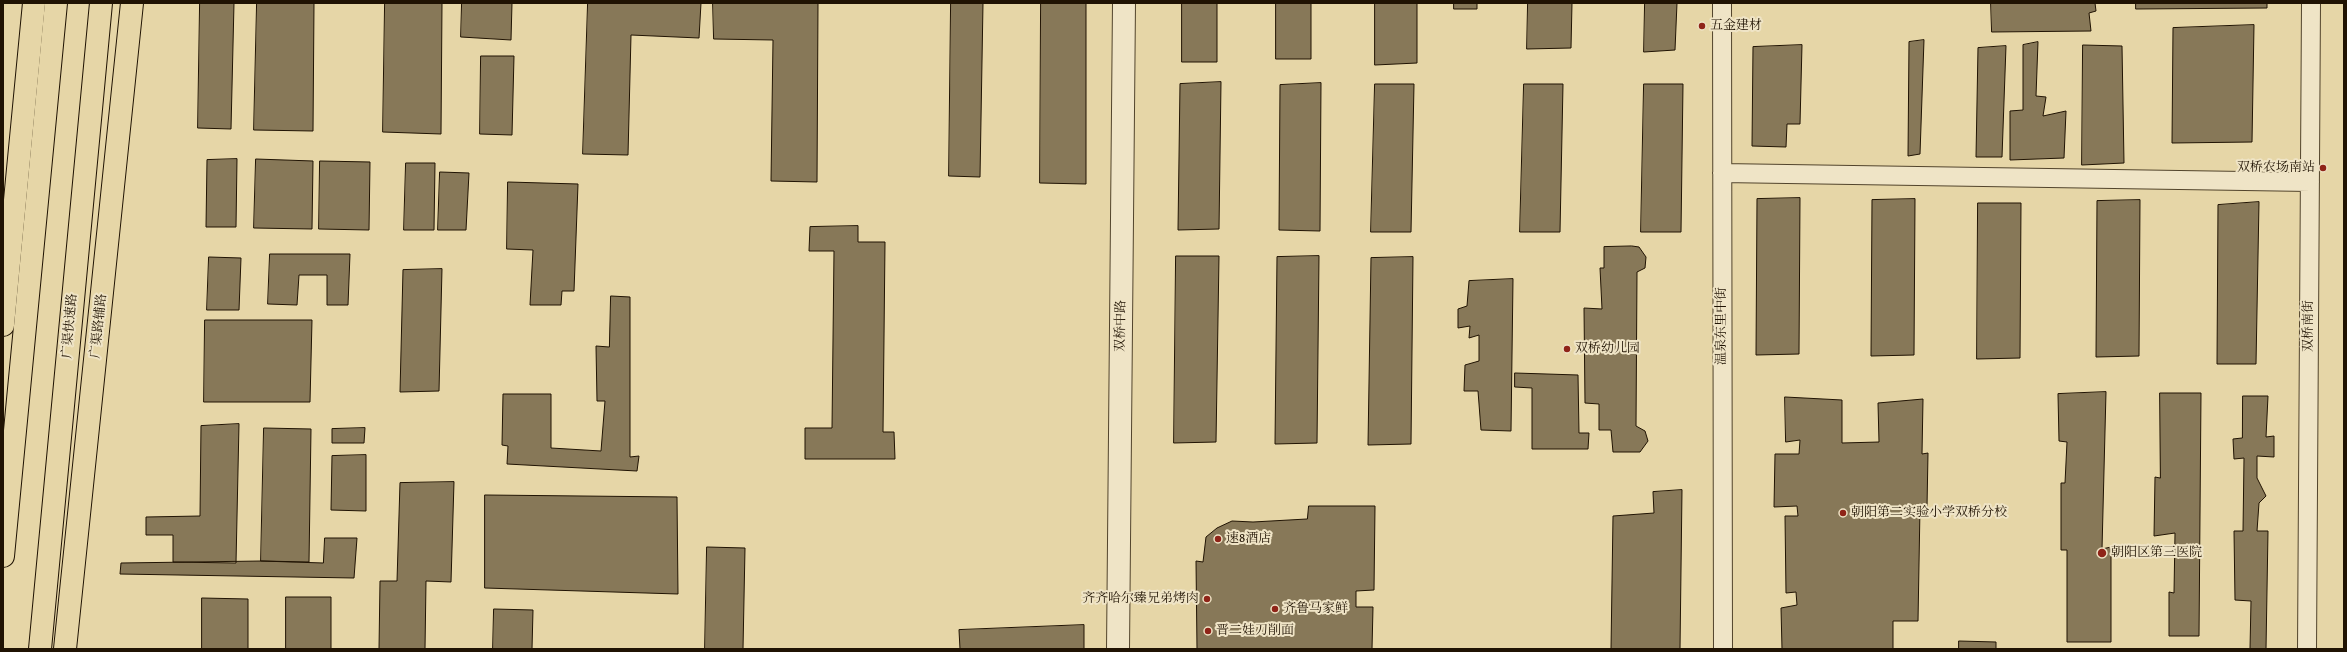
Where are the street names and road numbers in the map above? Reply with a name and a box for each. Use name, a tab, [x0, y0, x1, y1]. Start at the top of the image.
street label: 温泉东里中街	[1714, 287, 1730, 365]
street label: 广渠快速路	[59, 293, 81, 359]
street label: 广渠路辅路	[88, 293, 110, 359]
street label: 双桥中路	[1113, 300, 1129, 352]
street label: 双桥南街	[2301, 300, 2317, 352]

